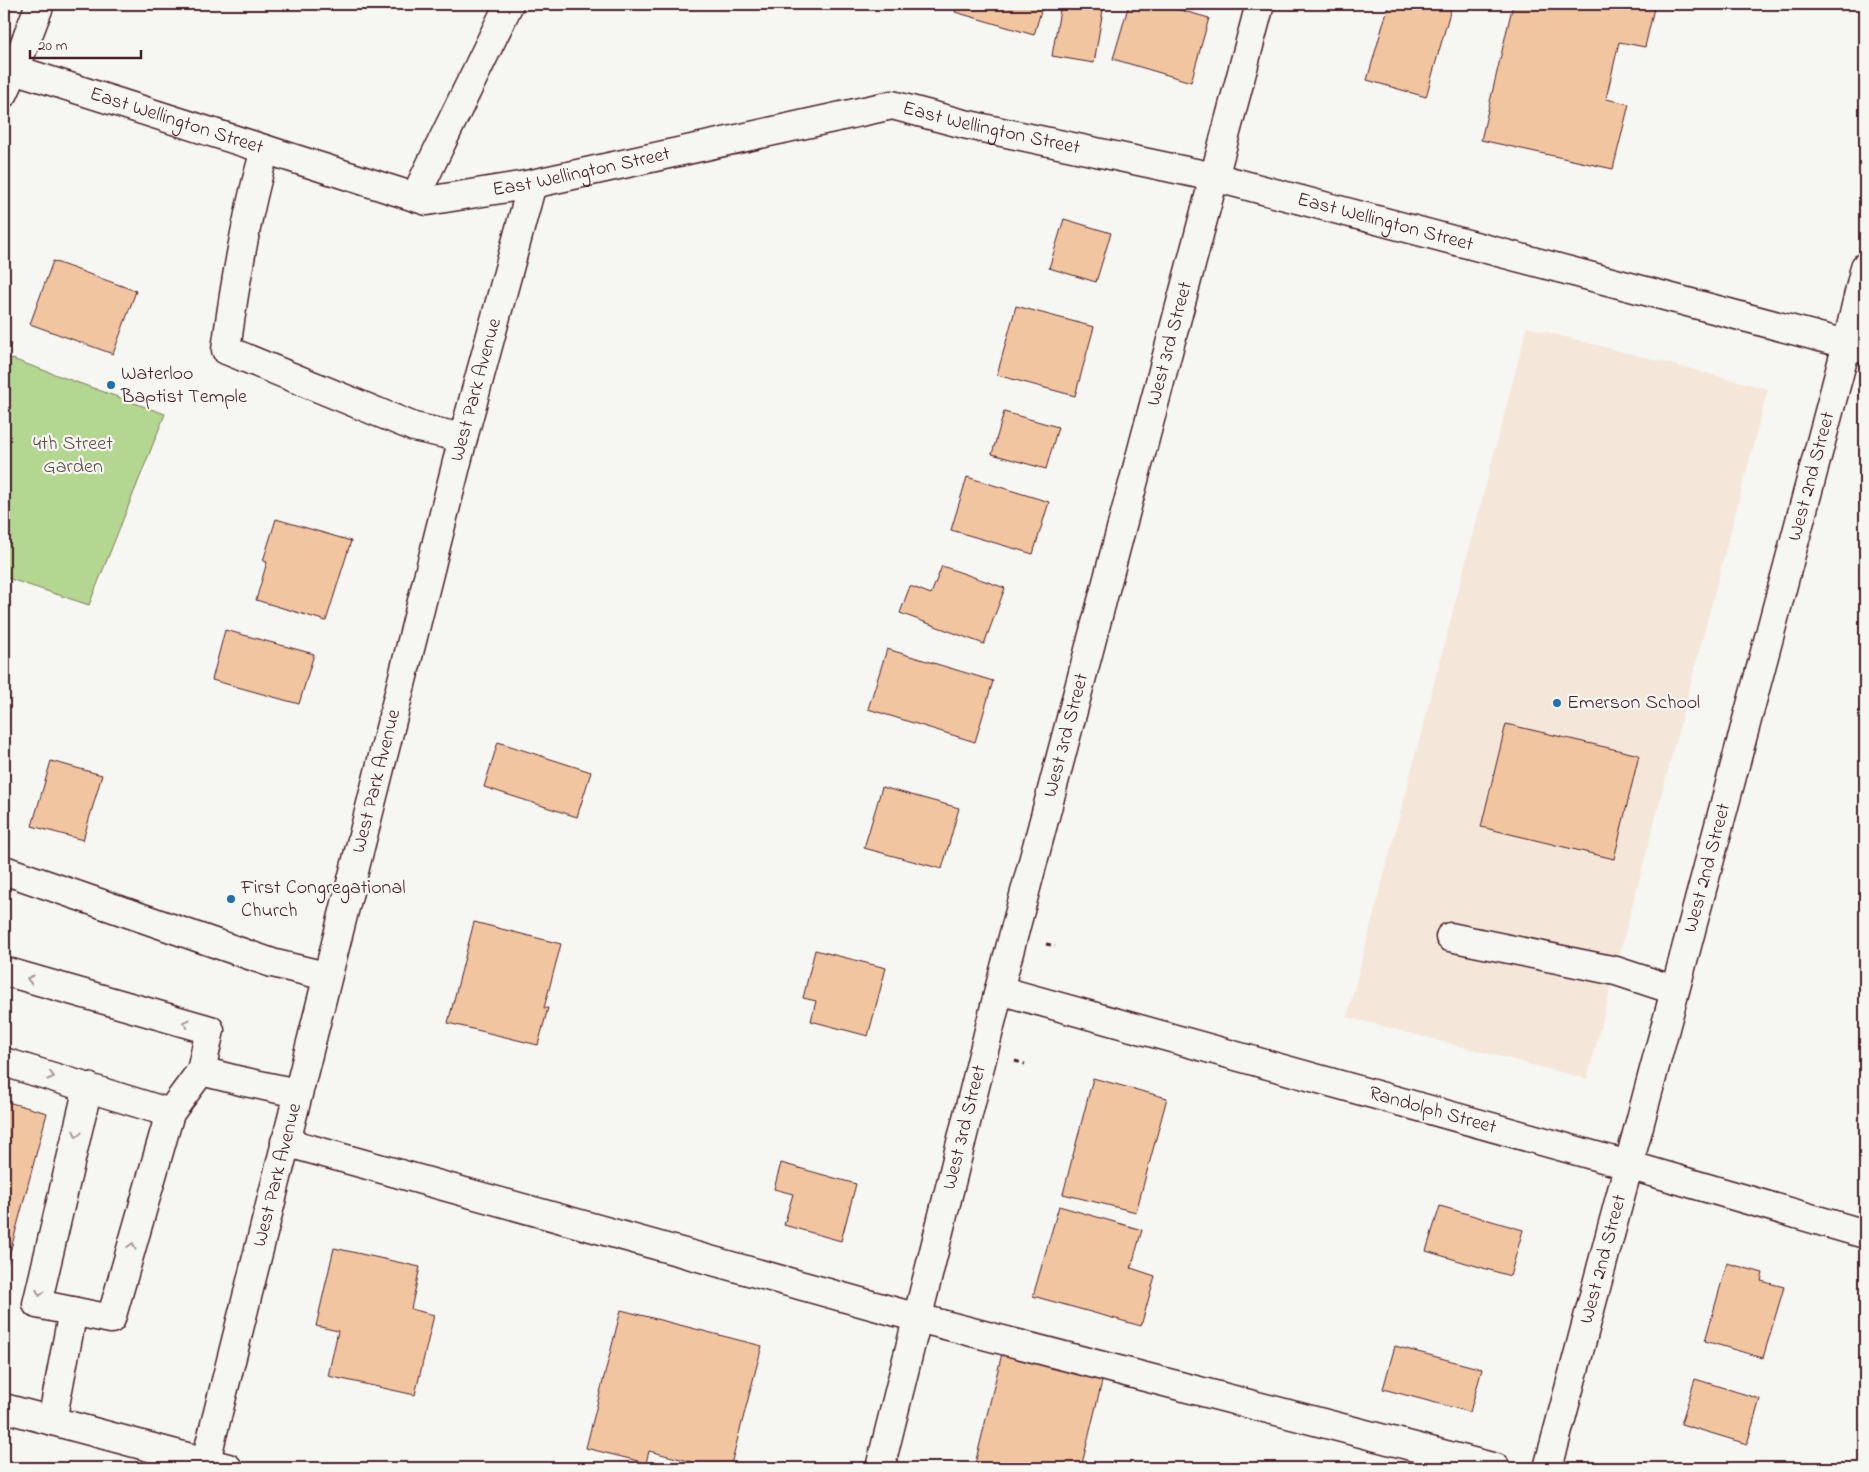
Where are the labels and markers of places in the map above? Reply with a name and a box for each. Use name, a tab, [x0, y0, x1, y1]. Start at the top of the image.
place label: Waterloo Baptist Temple	[120, 360, 247, 412]
marker: Waterloo Baptist Temple	[105, 379, 117, 391]
place label: Emerson School	[1567, 689, 1700, 718]
marker: Emerson School	[1551, 697, 1563, 709]
place label: First Congregational Church	[240, 874, 406, 926]
marker: First Congregational Church	[225, 893, 237, 905]

